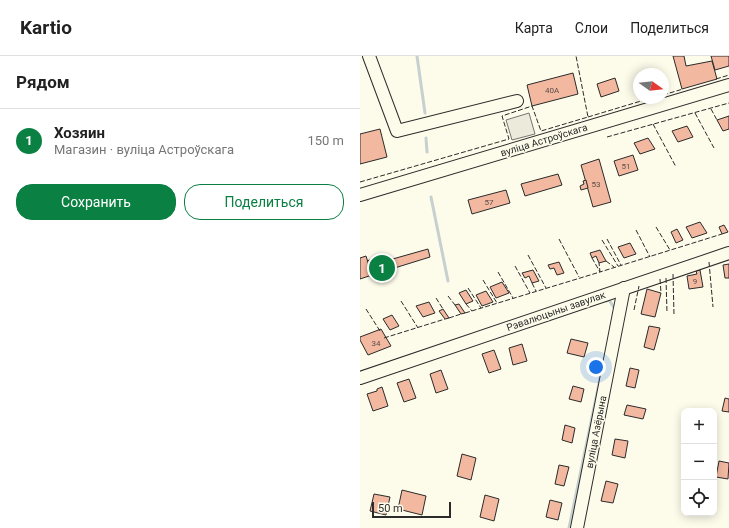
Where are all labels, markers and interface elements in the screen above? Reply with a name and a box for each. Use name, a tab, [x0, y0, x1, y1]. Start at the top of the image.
text: Kartio	[20, 16, 72, 39]
text: Карта	[515, 20, 553, 36]
text: Слои	[575, 20, 608, 36]
text: Поделиться	[630, 20, 709, 36]
north arrow	[633, 68, 669, 104]
text: Рядом	[16, 72, 70, 92]
house number: 40А	[545, 86, 560, 95]
street label: вуліца Астроўскага	[499, 122, 589, 158]
text: Хозяин	[54, 124, 105, 142]
text: 1	[25, 133, 33, 148]
text: 150 m	[307, 133, 344, 148]
text: Магазин · вуліца Астроўскага	[54, 142, 234, 157]
house number: 51	[622, 162, 631, 171]
house number: 53	[592, 180, 601, 189]
button: Сохранить	[16, 184, 176, 220]
button: Поделиться	[184, 184, 344, 220]
house number: 57	[485, 198, 494, 207]
pin: 1	[369, 253, 395, 283]
house number: 9	[693, 277, 697, 286]
street label: Рэвалюцыны завулак	[505, 289, 607, 333]
house number: 34	[372, 339, 381, 348]
your location	[586, 357, 606, 377]
street label: вуліца Азёрына	[584, 395, 608, 469]
map controls	[681, 408, 717, 516]
button: +	[681, 408, 717, 444]
button: −	[681, 444, 717, 480]
button: locate	[681, 480, 717, 516]
scale bar	[372, 500, 451, 519]
text: 50 m	[378, 502, 403, 515]

